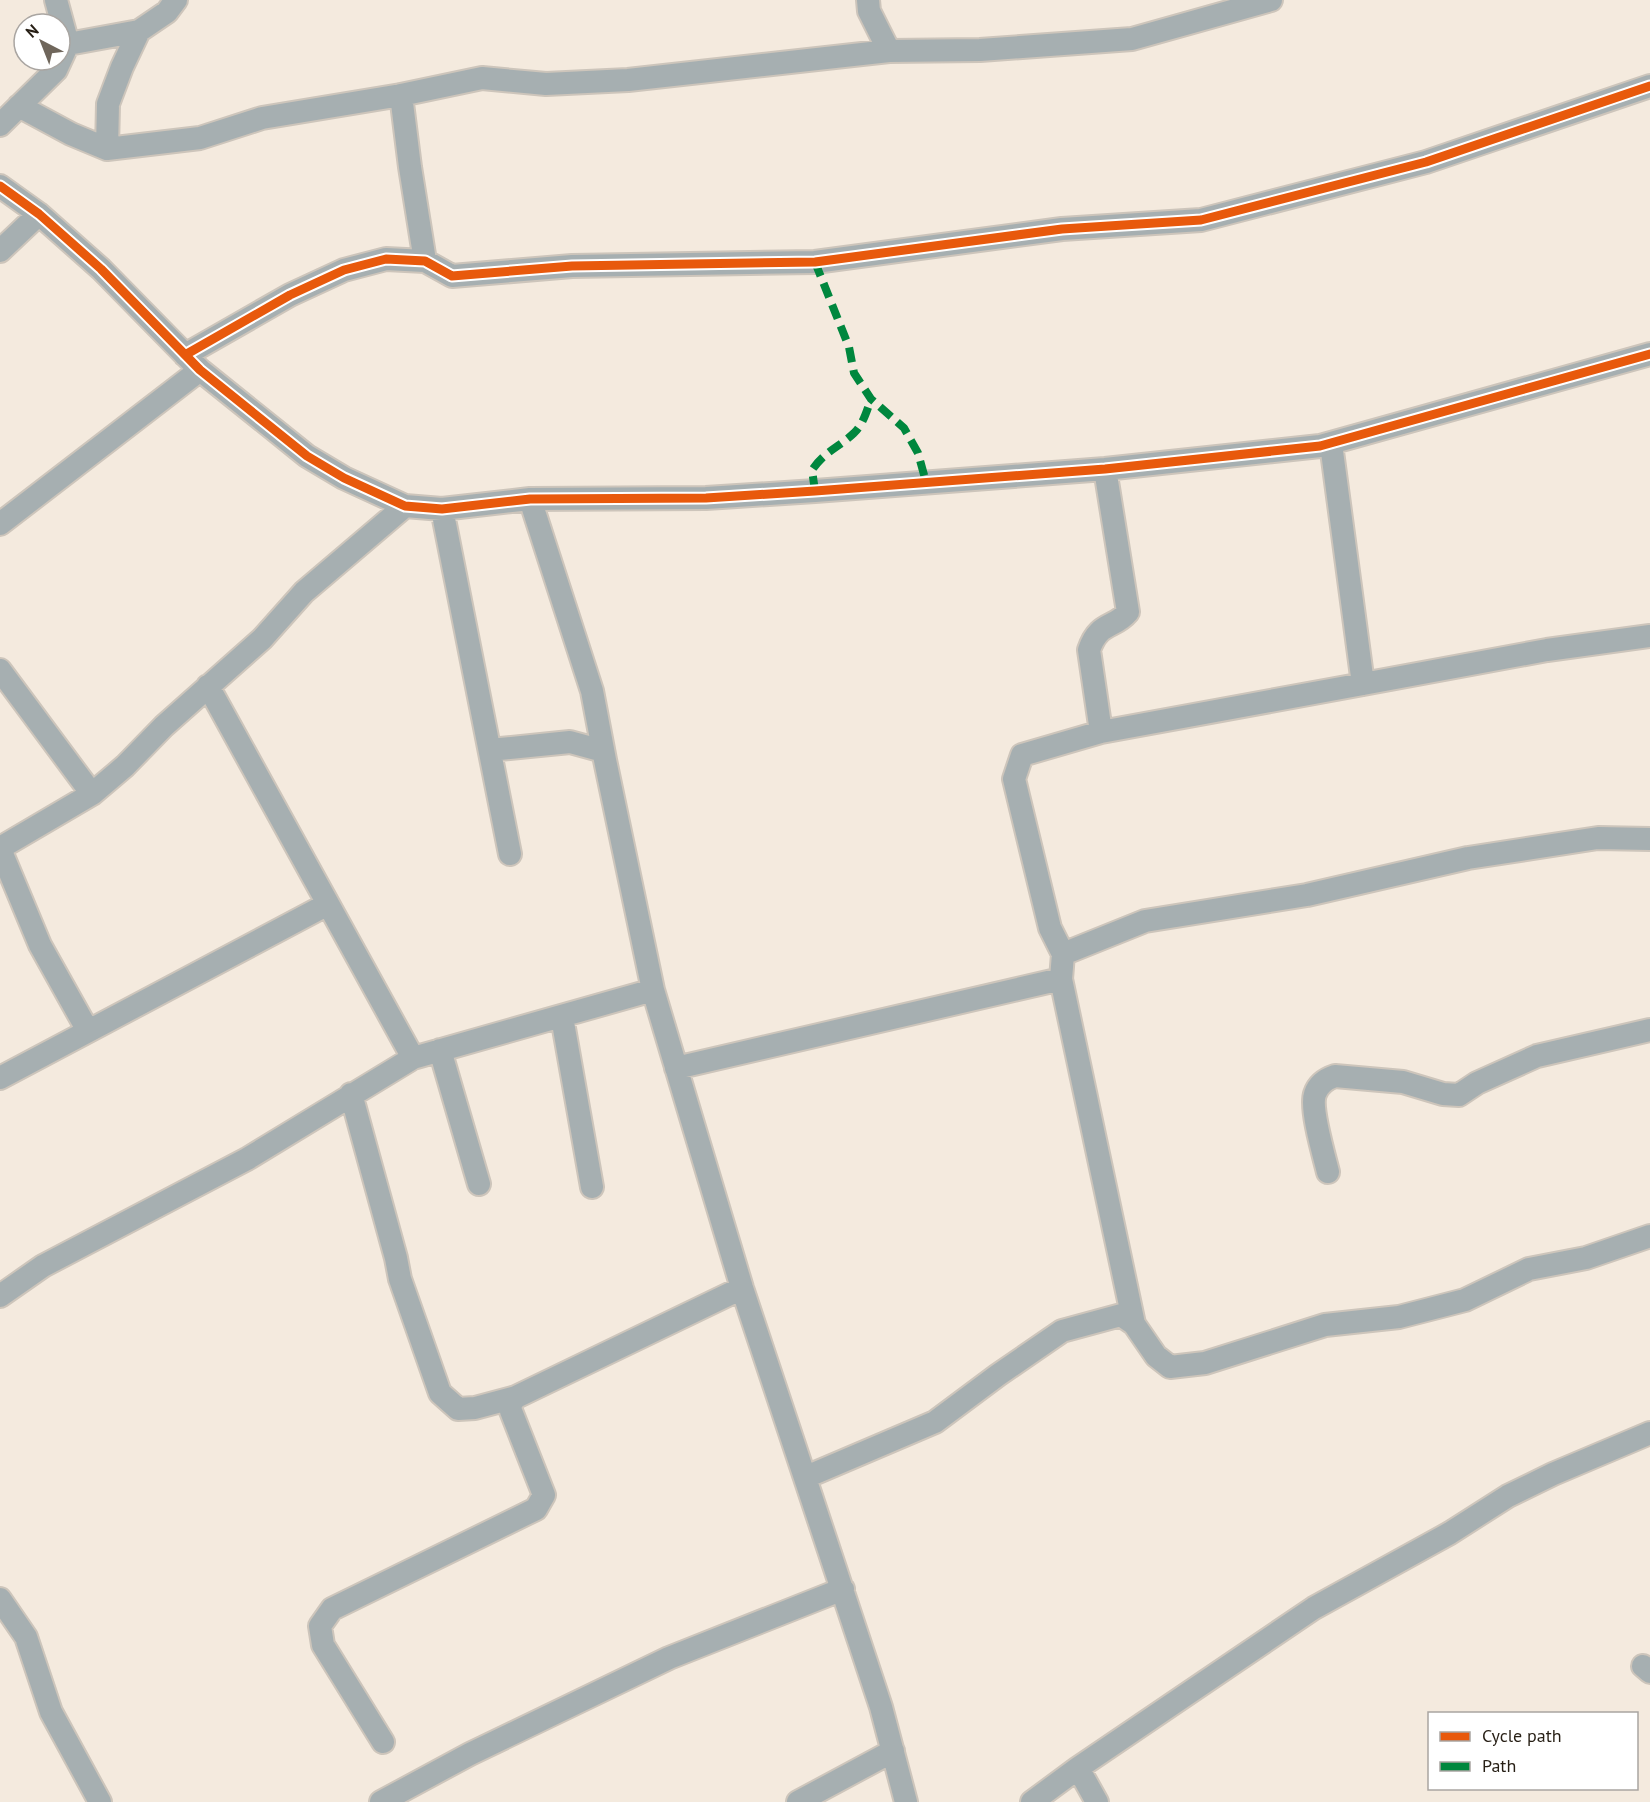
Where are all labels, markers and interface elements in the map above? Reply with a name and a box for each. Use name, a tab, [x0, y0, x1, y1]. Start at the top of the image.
north arrow	[12, 12, 72, 72]
text: N	[21, 20, 43, 42]
legend	[1428, 1712, 1638, 1790]
text: Cycle path	[1482, 1724, 1562, 1747]
text: Path	[1482, 1754, 1516, 1777]

